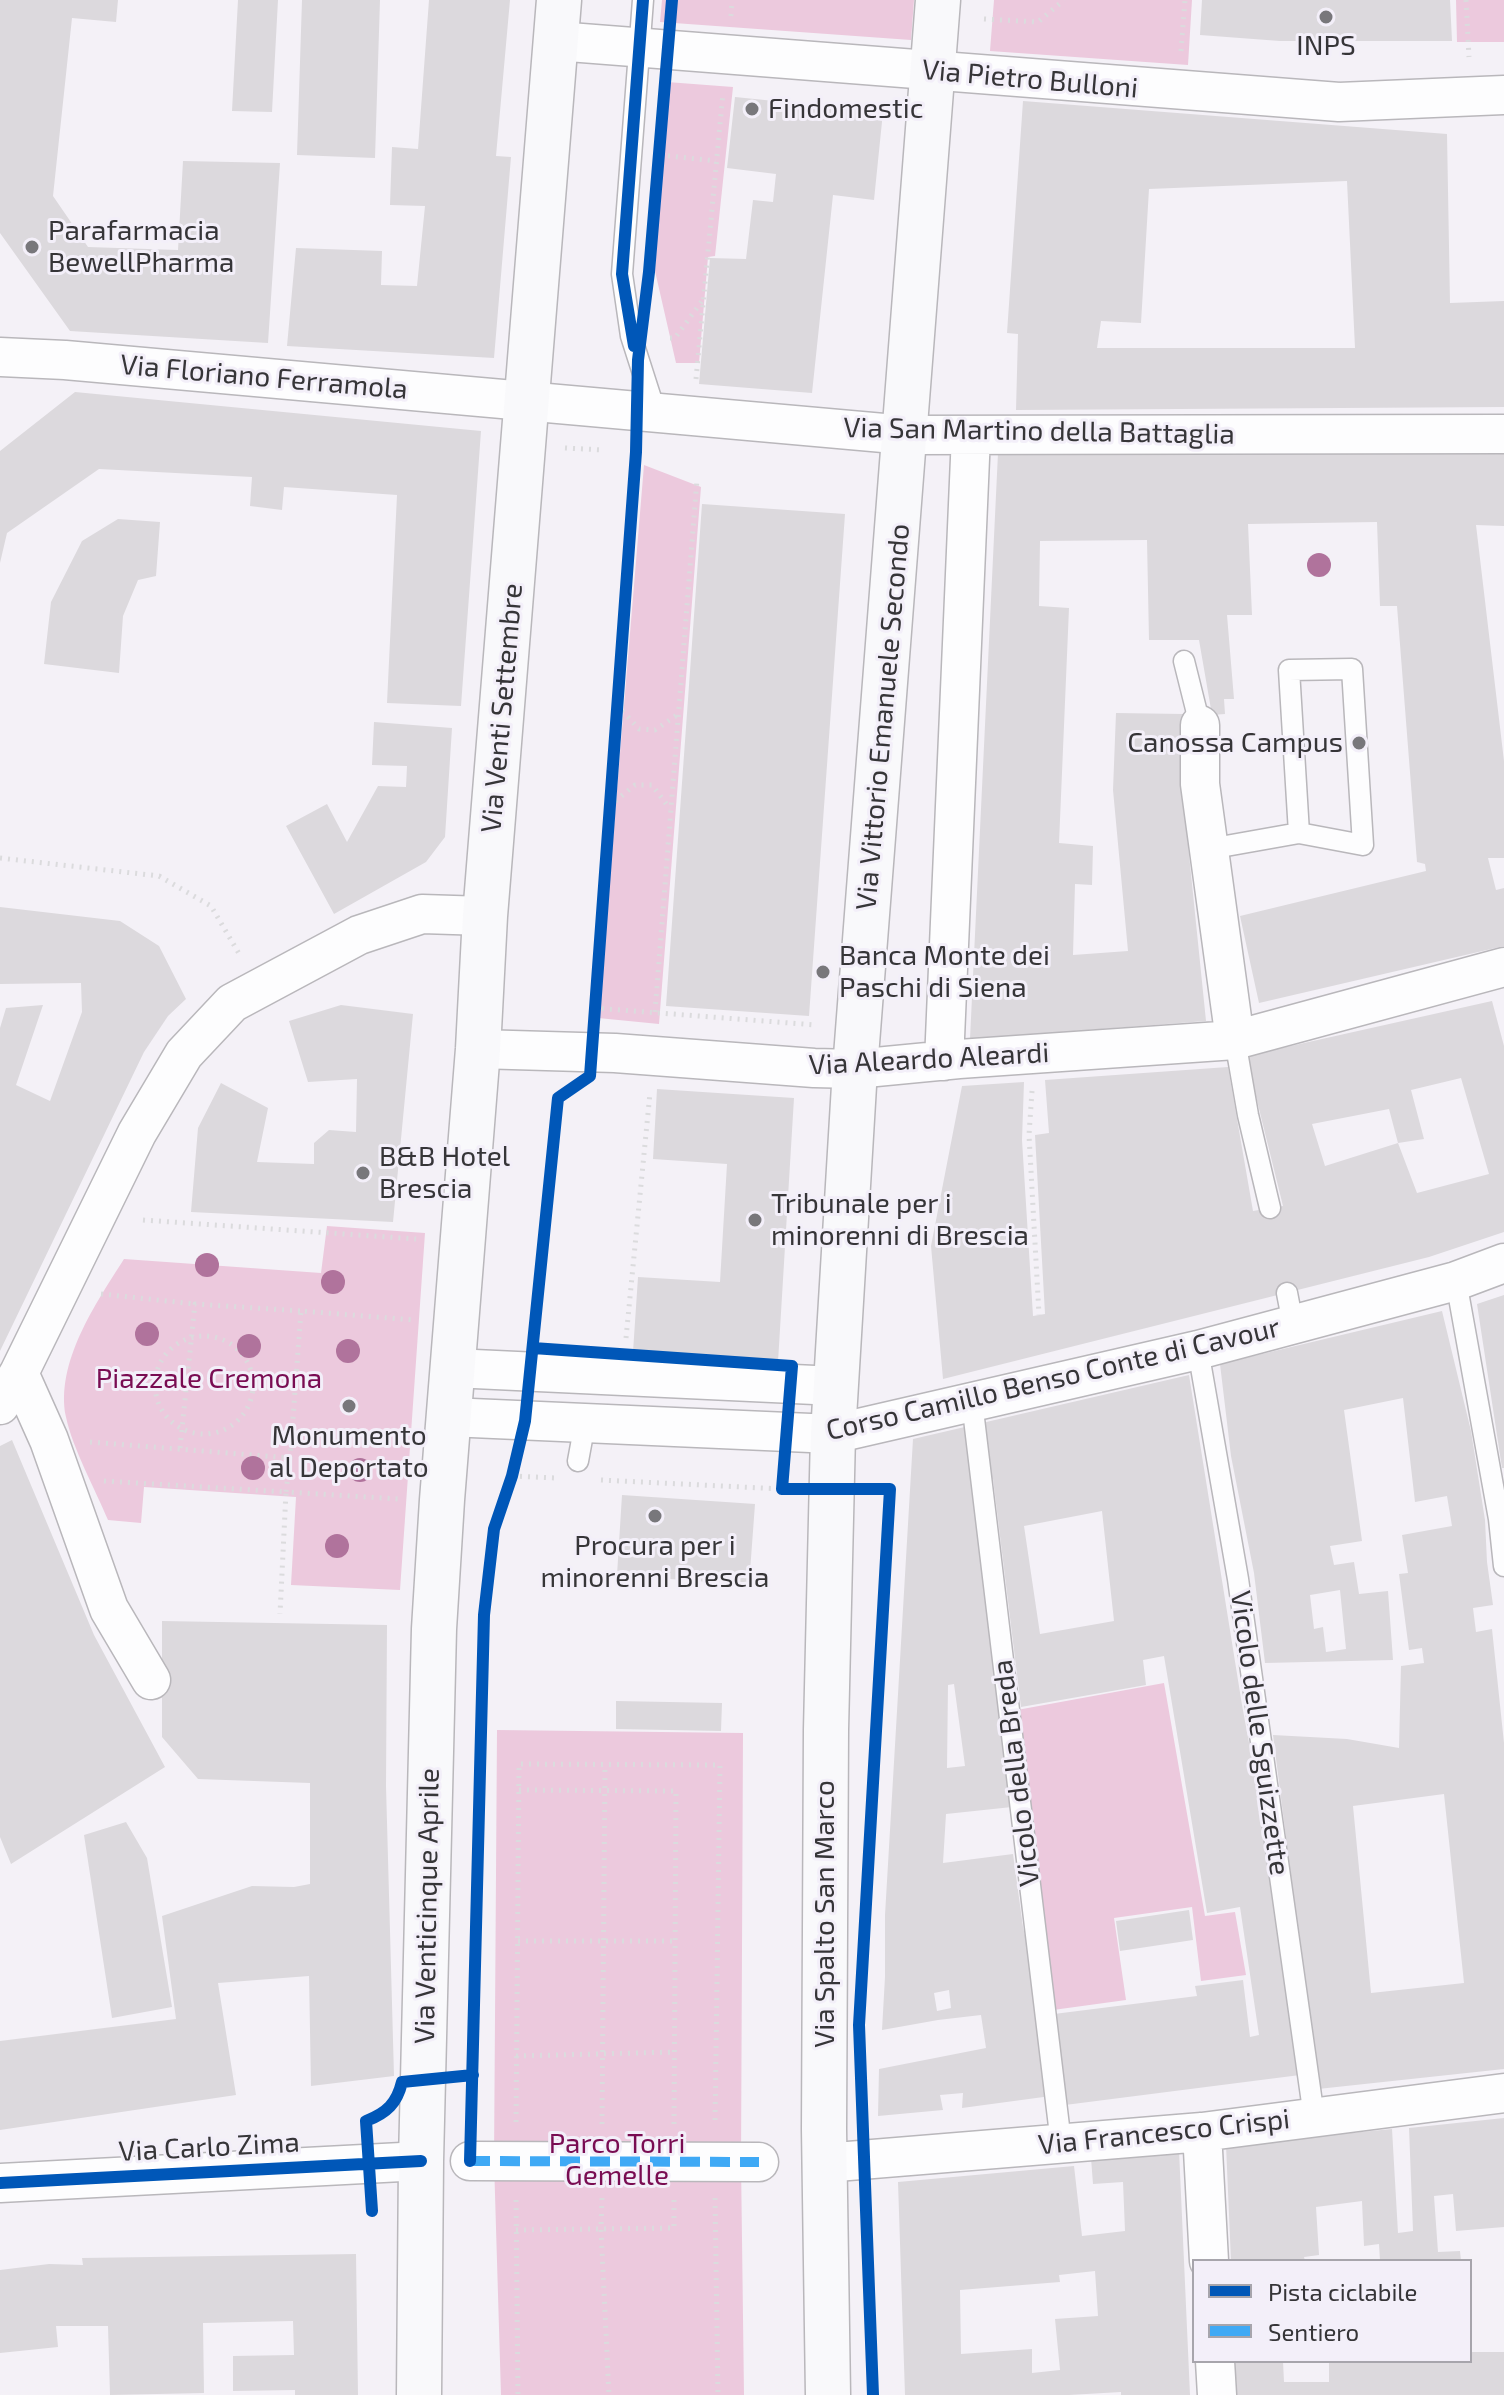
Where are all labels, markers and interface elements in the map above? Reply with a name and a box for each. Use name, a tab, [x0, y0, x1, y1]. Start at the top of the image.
marker: INPS	[1317, 8, 1335, 26]
place label: INPS	[1296, 29, 1356, 63]
street label: Via Pietro Bulloni	[921, 53, 1139, 105]
place label: Findomestic	[768, 92, 923, 126]
marker: Findomestic	[743, 100, 761, 118]
place label: Parafarmacia BewellPharma	[48, 214, 234, 280]
marker: Parafarmacia BewellPharma	[23, 238, 41, 256]
street label: Via Floriano Ferramola	[119, 348, 409, 406]
street label: Via San Martino della Battaglia	[843, 411, 1235, 451]
street label: Via Vittorio Emanuele Secondo	[849, 522, 917, 912]
street label: Via Venti Settembre	[474, 582, 530, 834]
place label: Canossa Campus	[1127, 726, 1343, 760]
marker: Canossa Campus	[1350, 734, 1368, 752]
place label: Banca Monte dei Paschi di Siena	[839, 939, 1050, 1005]
marker: Banca Monte dei Paschi di Siena	[814, 963, 832, 981]
street label: Via Aleardo Aleardi	[808, 1036, 1050, 1082]
place label: B&B Hotel Brescia	[379, 1140, 510, 1206]
marker: B&B Hotel Brescia	[354, 1164, 372, 1182]
place label: Tribunale per i minorenni di Brescia	[771, 1187, 1029, 1253]
marker: Tribunale per i minorenni di Brescia	[746, 1211, 764, 1229]
street label: Corso Camillo Benso Conte di Cavour	[823, 1310, 1283, 1448]
park label: Piazzale Cremona	[96, 1362, 322, 1396]
marker: Monumento al Deportato	[340, 1397, 358, 1415]
place label: Monumento al Deportato	[269, 1419, 429, 1485]
marker: Procura per i minorenni Brescia	[646, 1507, 664, 1525]
place label: Procura per i minorenni Brescia	[541, 1529, 769, 1595]
street label: Vicolo delle Sguizzette	[1223, 1589, 1297, 1877]
street label: Vicolo della Breda	[985, 1658, 1047, 1888]
street label: Via Venticinque Aprile	[408, 1768, 446, 2044]
street label: Via Spalto San Marco	[808, 1780, 842, 2048]
street label: Via Francesco Crispi	[1036, 2102, 1292, 2162]
street label: Via Carlo Zima	[118, 2125, 300, 2169]
park label: Parco Torri Gemelle	[549, 2127, 685, 2193]
legend	[1192, 2259, 1472, 2363]
text: Pista ciclabile	[1268, 2277, 1417, 2306]
text: Sentiero	[1268, 2317, 1359, 2346]

